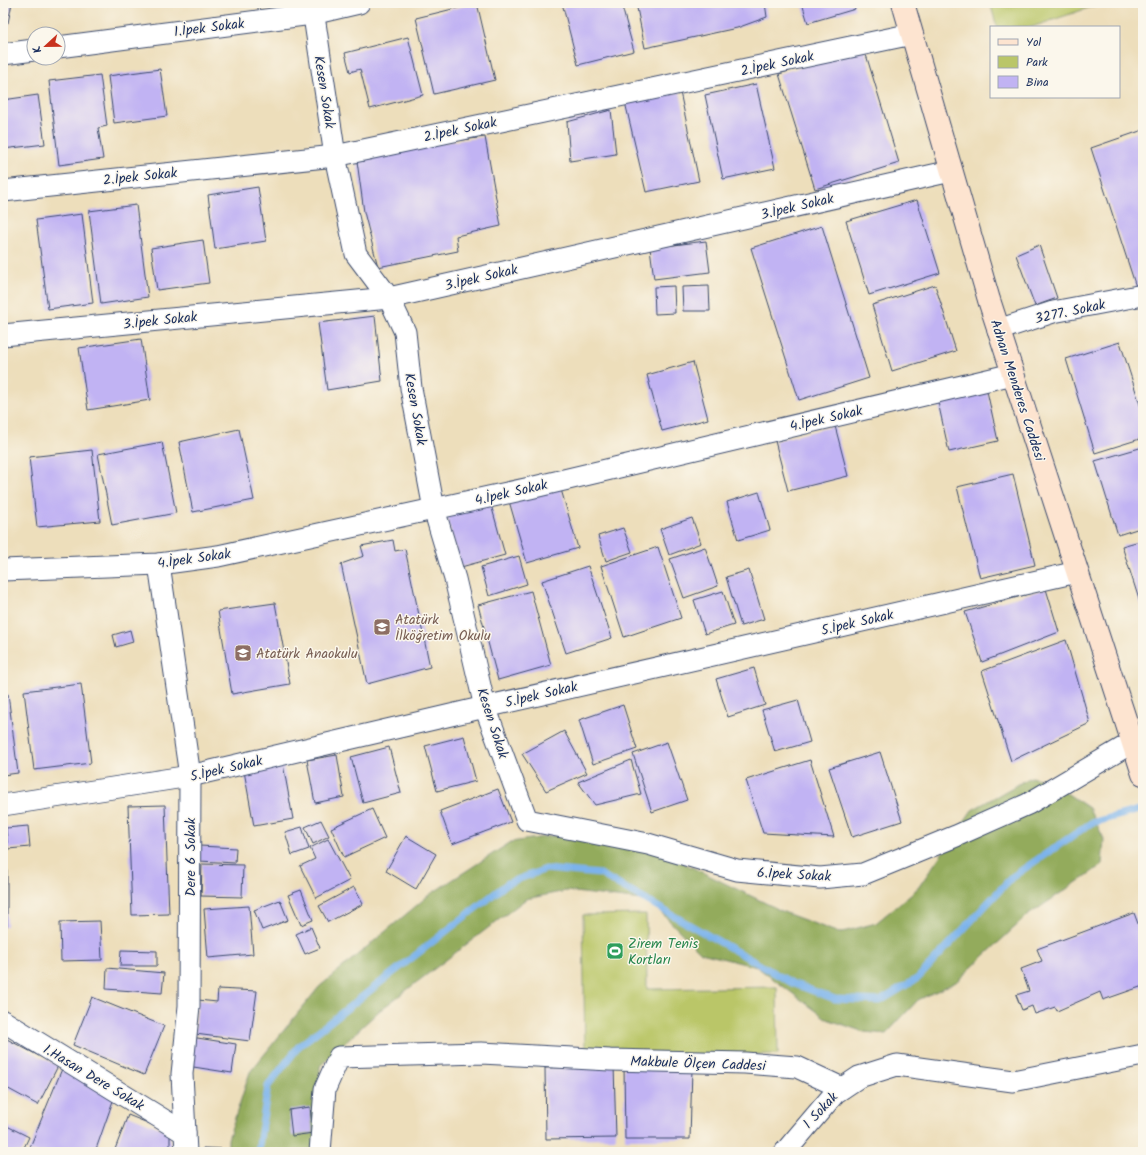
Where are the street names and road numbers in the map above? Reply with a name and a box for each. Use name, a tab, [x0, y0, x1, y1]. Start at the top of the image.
street label: 1.İpek Sokak	[173, 13, 246, 43]
street label: 2.İpek Sokak	[739, 45, 816, 82]
street label: Kesen Sokak	[307, 54, 341, 131]
street label: 2.İpek Sokak	[422, 111, 499, 148]
street label: 2.İpek Sokak	[102, 162, 179, 192]
street label: 3.İpek Sokak	[759, 188, 836, 226]
street label: 3.İpek Sokak	[443, 259, 520, 297]
street label: 3277. Sokak	[1033, 294, 1108, 330]
street label: 3.İpek Sokak	[122, 306, 199, 336]
street label: Adnan Menderes Caddesi	[984, 317, 1051, 465]
street label: Kesen Sokak	[398, 371, 432, 448]
street label: 4.İpek Sokak	[788, 400, 865, 438]
street label: 4.İpek Sokak	[473, 474, 550, 512]
street label: 4.İpek Sokak	[156, 543, 233, 575]
street label: 5.İpek Sokak	[819, 604, 896, 642]
street label: 5.İpek Sokak	[503, 676, 580, 714]
street label: Kesen Sokak	[470, 685, 514, 762]
street label: 5.İpek Sokak	[188, 750, 265, 788]
street label: Dere 6 Sokak	[180, 817, 202, 896]
street label: 6.İpek Sokak	[756, 862, 832, 888]
street label: 1.Hasan Dere Sokak	[39, 1039, 149, 1117]
street label: Makbule Ölçen Caddesi	[630, 1051, 767, 1077]
street label: 1 Sokak	[798, 1087, 844, 1134]

